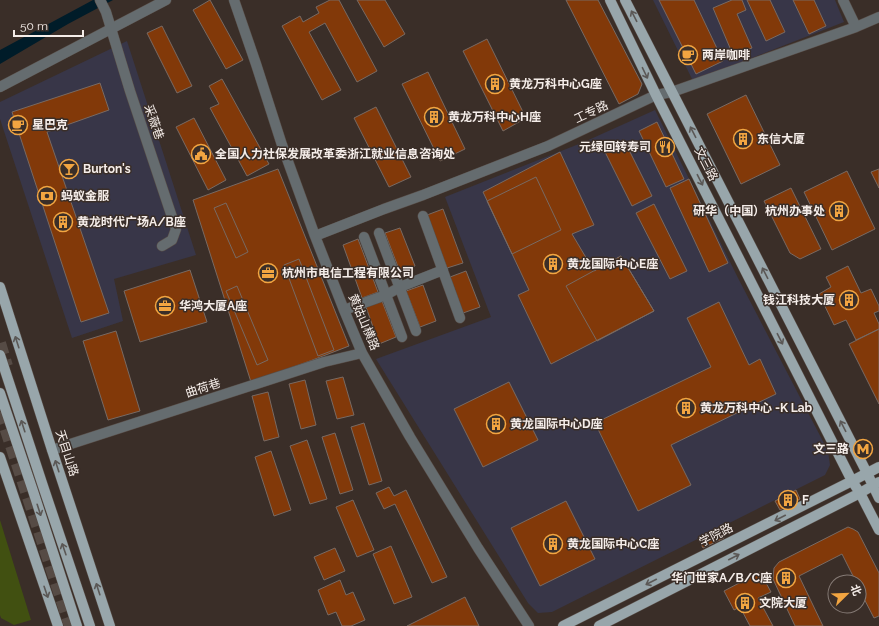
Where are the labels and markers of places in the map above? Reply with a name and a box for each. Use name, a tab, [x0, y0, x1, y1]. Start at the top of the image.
cafe icon: 两岸咖啡	[677, 44, 699, 66]
place label: 两岸咖啡	[702, 48, 750, 62]
building icon: 黄龙万科中心G座	[484, 73, 506, 95]
place label: 黄龙万科中心G座	[509, 77, 602, 91]
building icon: 黄龙万科中心H座	[423, 106, 445, 128]
place label: 黄龙万科中心H座	[448, 110, 541, 124]
cafe icon: 星巴克	[7, 114, 29, 136]
place label: 星巴克	[32, 118, 68, 132]
building icon: 东信大厦	[732, 128, 754, 150]
place label: 东信大厦	[757, 132, 805, 146]
restaurant icon: 元绿回转寿司	[654, 136, 676, 158]
place label: 元绿回转寿司	[579, 140, 651, 154]
public building icon: 全国人力社保发展改革委浙江就业信息咨询处	[190, 143, 212, 165]
place label: 全国人力社保发展改革委浙江就业信息咨询处	[215, 147, 455, 161]
bar icon: Burton's	[58, 158, 80, 180]
place label: Burton's	[83, 162, 131, 176]
bank icon: 蚂蚁金服	[36, 185, 58, 207]
place label: 蚂蚁金服	[61, 189, 110, 203]
building icon: 研华（中国）杭州办事处	[828, 200, 850, 222]
place label: 研华（中国）杭州办事处	[693, 204, 825, 218]
building icon: 黄龙时代广场A/B座	[52, 211, 74, 233]
place label: 黄龙时代广场A/B座	[77, 215, 186, 229]
building icon: 黄龙国际中心E座	[542, 253, 564, 275]
place label: 黄龙国际中心E座	[567, 257, 658, 271]
office icon: 杭州市电信工程有限公司	[257, 262, 279, 284]
place label: 杭州市电信工程有限公司	[282, 266, 414, 280]
building icon: 钱江科技大厦	[838, 289, 860, 311]
place label: 钱江科技大厦	[763, 293, 835, 307]
office icon: 华鸿大厦A座	[154, 295, 176, 317]
place label: 华鸿大厦A座	[179, 299, 247, 313]
building icon: 黄龙万科中心 -K Lab	[675, 397, 697, 419]
place label: 黄龙万科中心 -K Lab	[700, 401, 813, 415]
building icon: 黄龙国际中心D座	[485, 413, 507, 435]
place label: 黄龙国际中心D座	[510, 417, 603, 431]
metro station icon: 文三路	[852, 438, 874, 460]
place label: 文三路	[813, 442, 849, 456]
building icon: F	[777, 489, 799, 511]
place label: F	[802, 493, 809, 507]
building icon: 黄龙国际中心C座	[542, 533, 564, 555]
place label: 黄龙国际中心C座	[567, 537, 659, 551]
building icon: 华门世家A/B/C座	[775, 567, 797, 589]
place label: 华门世家A/B/C座	[671, 571, 772, 585]
building icon: 文院大厦	[734, 592, 756, 614]
place label: 文院大厦	[759, 596, 807, 610]

